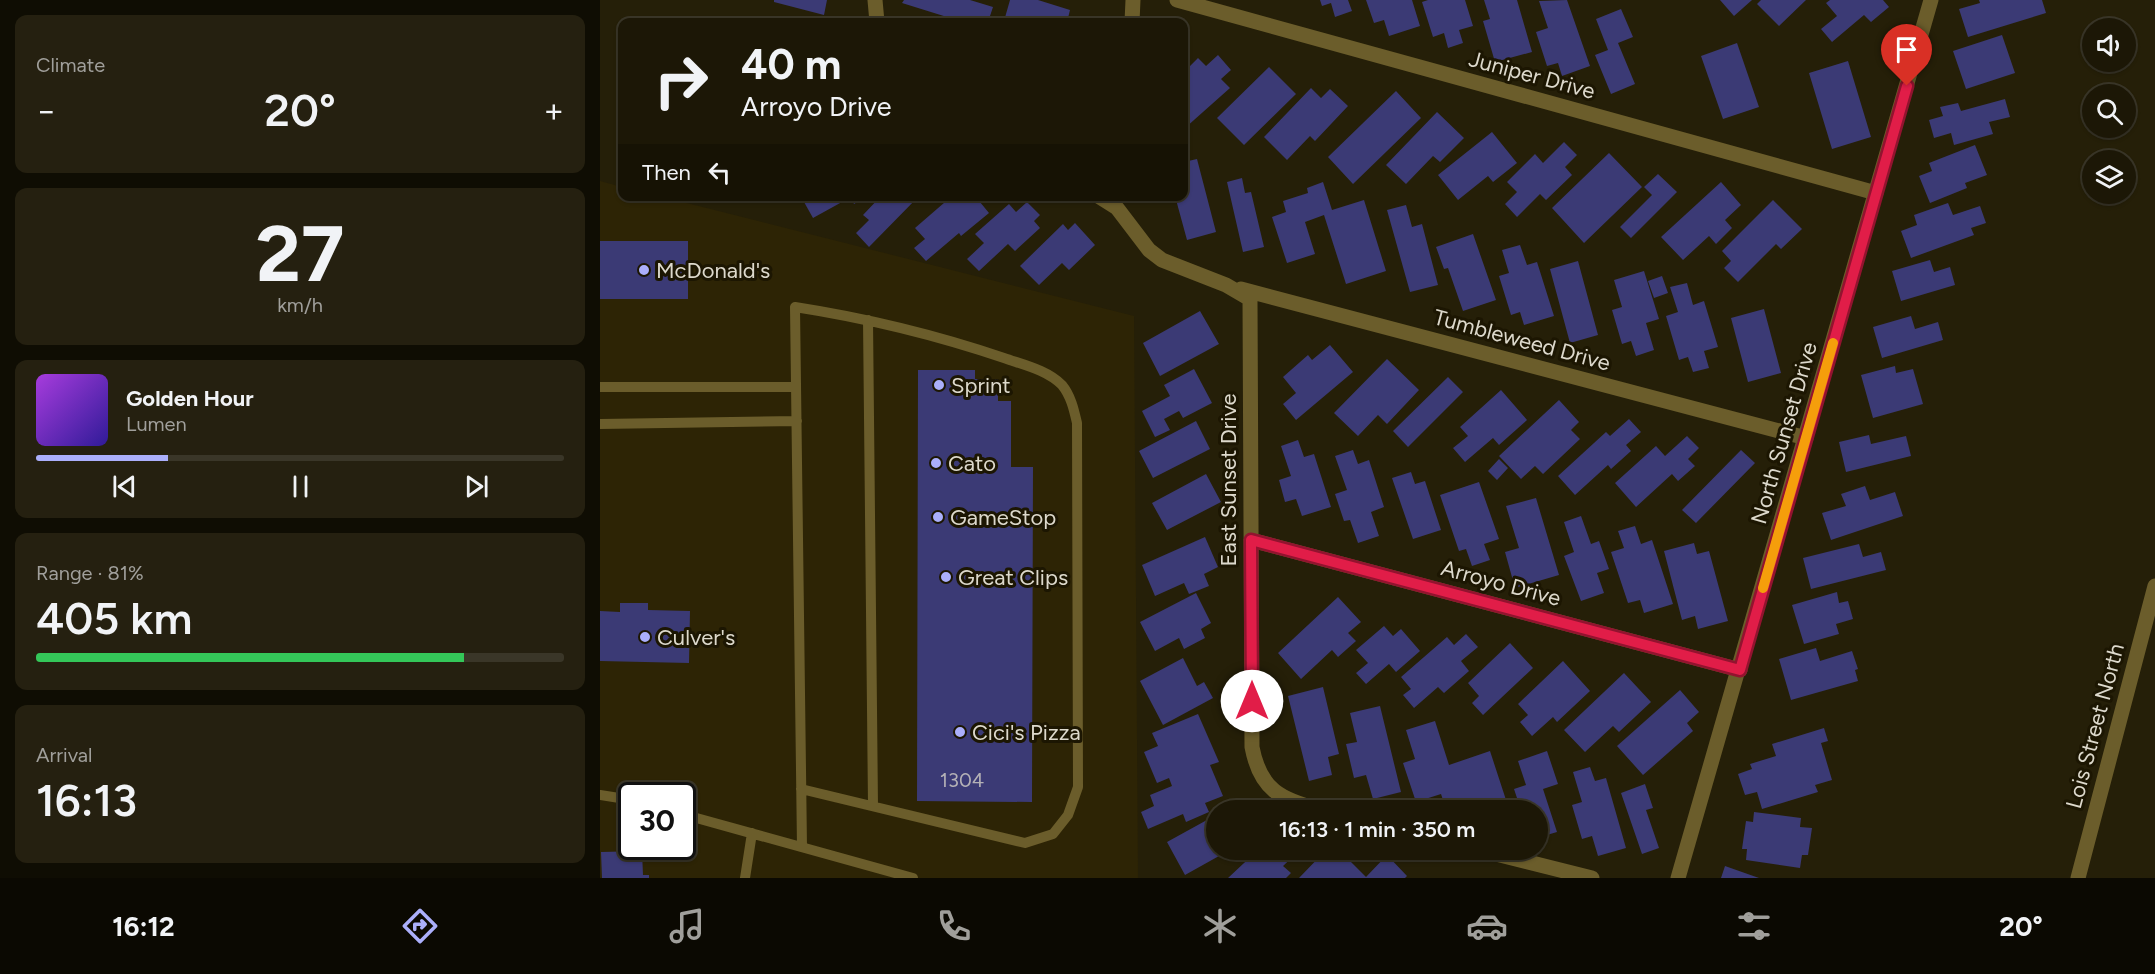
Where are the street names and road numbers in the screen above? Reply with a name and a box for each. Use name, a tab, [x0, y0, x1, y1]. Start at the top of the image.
street label: Juniper Drive	[1466, 45, 1598, 105]
street label: Tumbleweed Drive	[1431, 303, 1613, 377]
street label: North Sunset Drive	[1745, 339, 1823, 527]
street label: East Sunset Drive	[1215, 393, 1242, 567]
street label: Arroyo Drive	[1438, 554, 1564, 612]
street label: Lois Street North	[2060, 640, 2130, 812]

